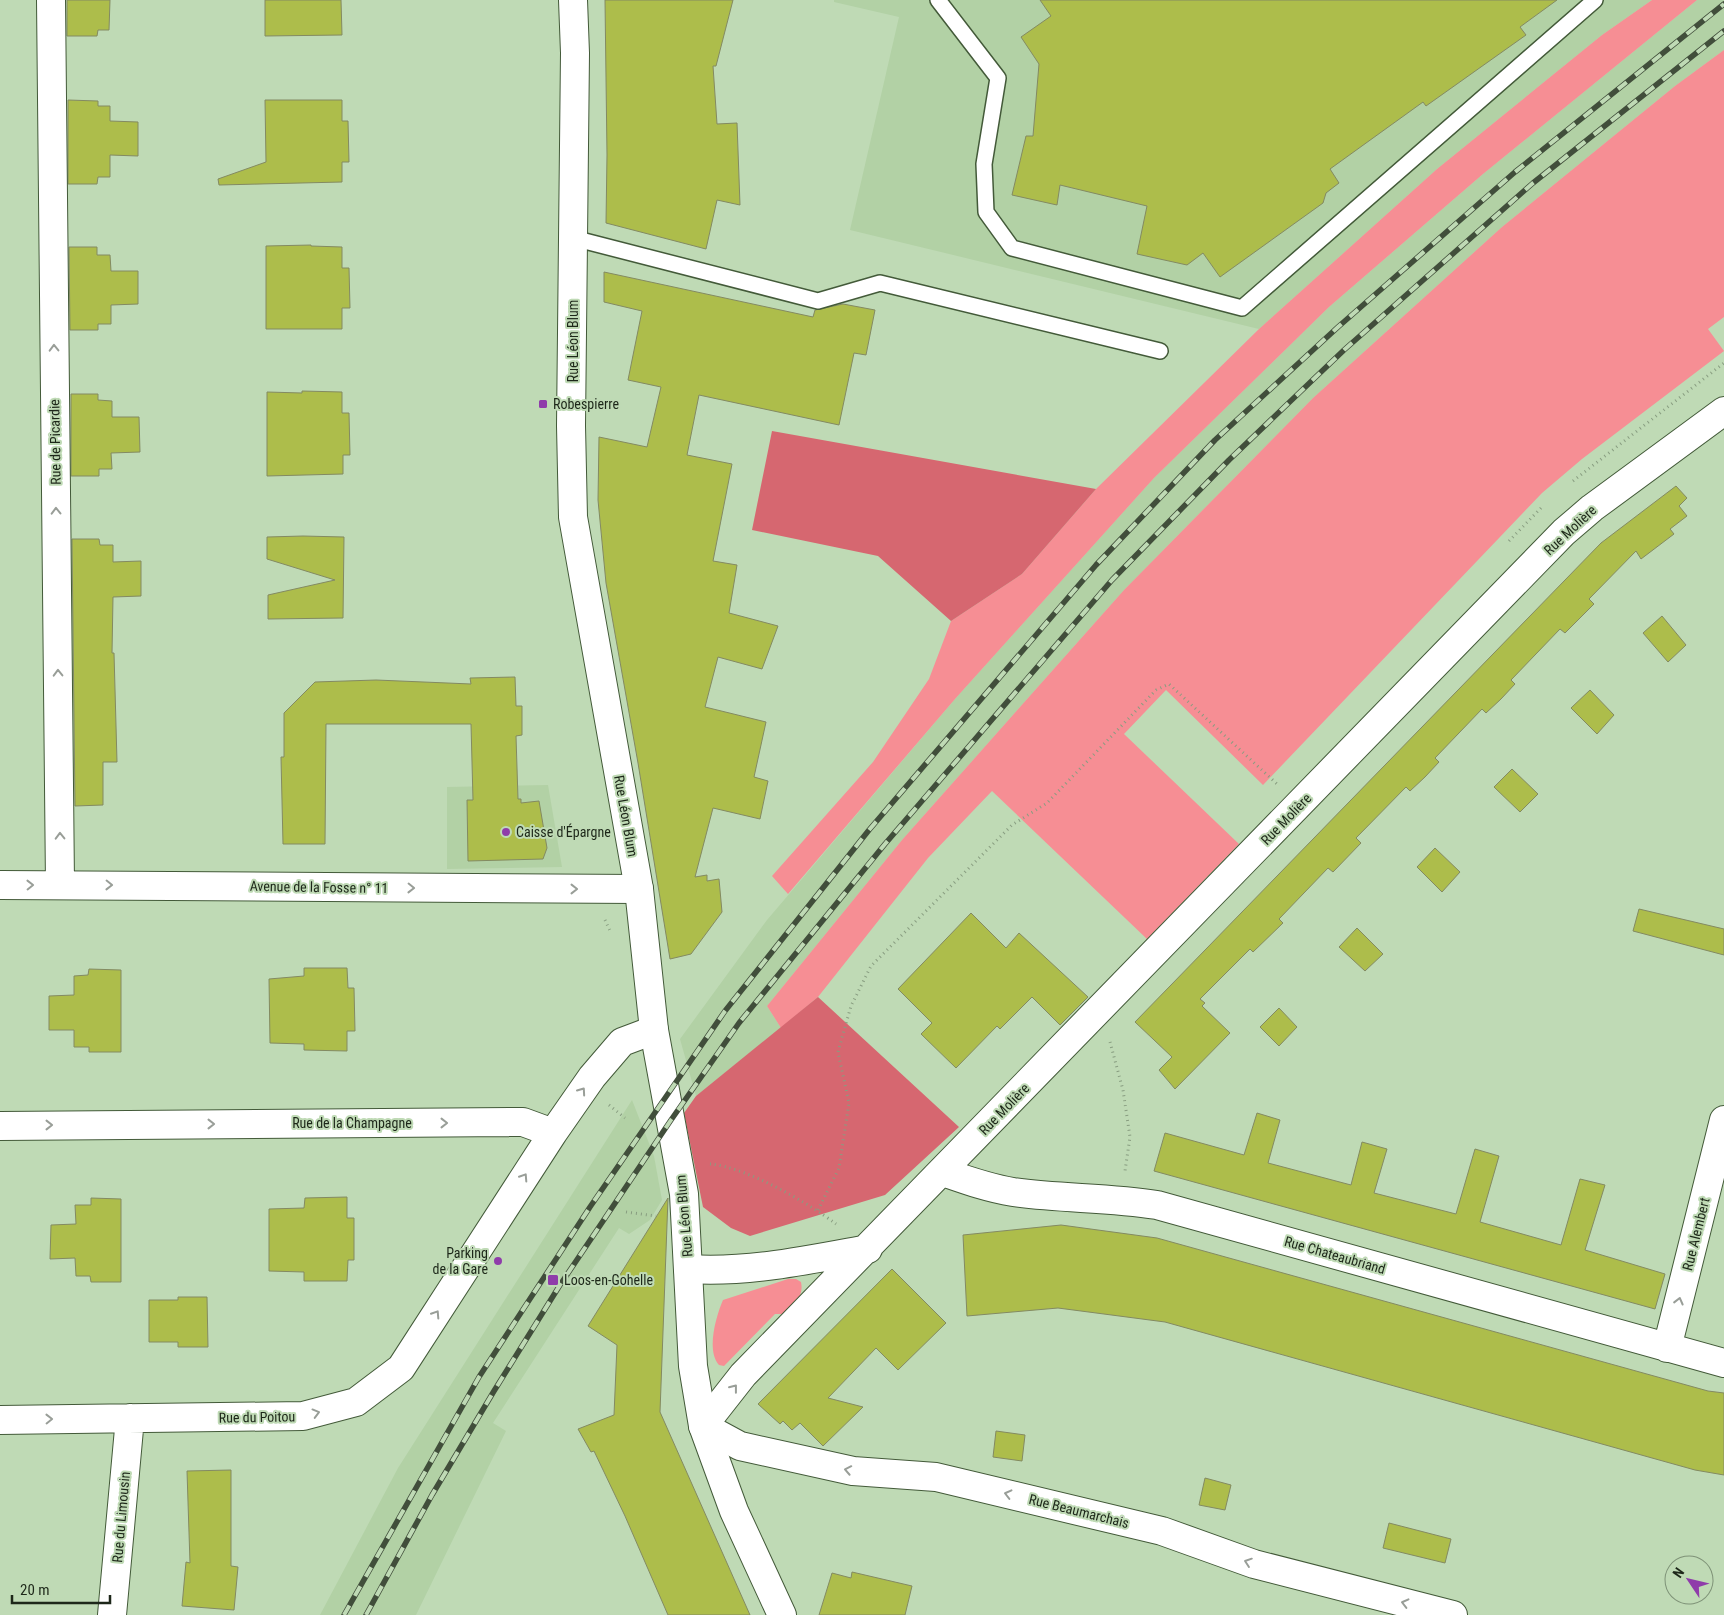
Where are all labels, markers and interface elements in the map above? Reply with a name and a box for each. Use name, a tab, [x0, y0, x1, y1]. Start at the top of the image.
street label: Rue Léon Blum	[565, 300, 581, 382]
one-way arrow	[49, 344, 59, 352]
place label: Robespierre	[553, 396, 619, 412]
marker: Robespierre	[537, 398, 549, 410]
street label: Rue de Picardie	[46, 399, 64, 485]
street label: Rue Molière	[1541, 502, 1600, 558]
one-way arrow	[51, 507, 61, 514]
one-way arrow	[53, 669, 63, 676]
street label: Rue Léon Blum	[611, 774, 641, 858]
street label: Rue Molière	[1258, 790, 1315, 848]
place label: Caisse d'Épargne	[516, 823, 611, 840]
marker: Caisse d'Épargne	[500, 826, 512, 838]
one-way arrow	[54, 831, 65, 839]
street label: Avenue de la Fosse n° 11	[250, 878, 388, 896]
one-way arrow	[26, 880, 34, 890]
one-way arrow	[106, 880, 113, 890]
one-way arrow	[408, 882, 416, 893]
one-way arrow	[570, 884, 578, 894]
street label: Rue Molière	[976, 1080, 1033, 1138]
one-way arrow	[576, 1087, 585, 1096]
street label: Rue de la Champagne	[292, 1115, 412, 1131]
one-way arrow	[440, 1117, 448, 1128]
one-way arrow	[208, 1119, 215, 1129]
one-way arrow	[45, 1120, 53, 1130]
one-way arrow	[518, 1174, 527, 1183]
street label: Rue Léon Blum	[672, 1174, 696, 1258]
street label: Rue Alembert	[1679, 1196, 1713, 1272]
street label: Rue Chateaubriand	[1283, 1233, 1387, 1277]
place label: Parking de la Gare	[432, 1245, 488, 1277]
marker: Parking de la Gare	[492, 1255, 504, 1267]
place label: Loos-en-Gohelle	[564, 1272, 653, 1288]
marker: Loos-en-Gohelle	[546, 1273, 560, 1287]
one-way arrow	[1673, 1296, 1684, 1305]
one-way arrow	[430, 1310, 439, 1320]
one-way arrow	[728, 1385, 736, 1394]
street label: Rue du Poitou	[219, 1408, 295, 1426]
one-way arrow	[311, 1408, 319, 1418]
one-way arrow	[45, 1414, 53, 1424]
one-way arrow	[843, 1465, 852, 1475]
street label: Rue du Limousin	[109, 1471, 133, 1563]
one-way arrow	[1003, 1489, 1012, 1500]
street label: Rue Beaumarchais	[1027, 1491, 1131, 1531]
north arrow	[1664, 1555, 1714, 1605]
one-way arrow	[1244, 1558, 1253, 1568]
text: N	[1669, 1564, 1687, 1581]
scale bar	[12, 1572, 110, 1604]
text: 20 m	[20, 1581, 50, 1599]
one-way arrow	[1401, 1598, 1410, 1609]

